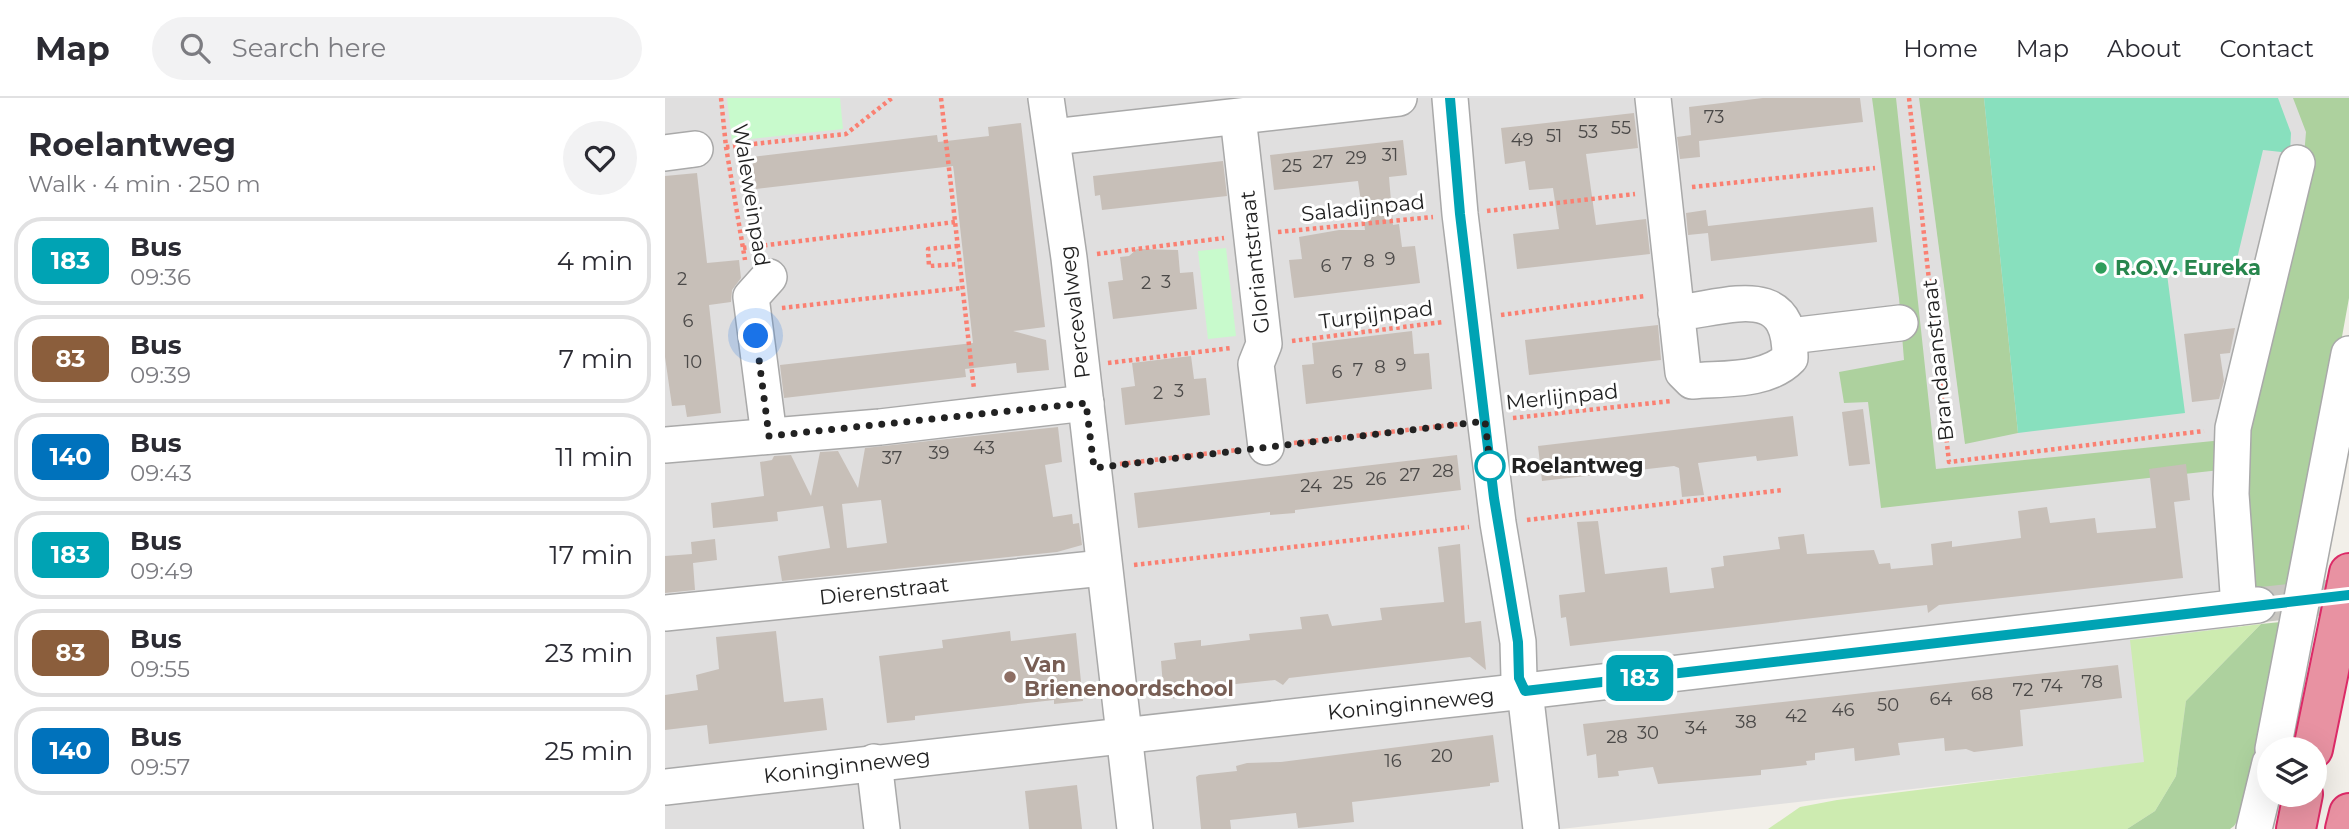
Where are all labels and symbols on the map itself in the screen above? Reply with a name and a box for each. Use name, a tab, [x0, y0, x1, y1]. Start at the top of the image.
house number: 73	[1704, 106, 1724, 128]
house number: 55	[1611, 117, 1631, 139]
house number: 53	[1578, 121, 1598, 143]
street label: Waleweinpad	[728, 122, 775, 268]
house number: 51	[1546, 125, 1562, 147]
house number: 49	[1511, 129, 1533, 151]
house number: 31	[1382, 144, 1398, 166]
house number: 29	[1345, 147, 1367, 169]
house number: 27	[1313, 151, 1333, 173]
house number: 25	[1282, 155, 1302, 177]
street label: Gloriantstraat	[1235, 189, 1274, 335]
street label: Saladijnpad	[1300, 189, 1426, 226]
street label: Percevalweg	[1054, 244, 1095, 380]
house number: 9	[1385, 248, 1396, 270]
house number: 8	[1363, 250, 1375, 272]
house number: 7	[1342, 253, 1352, 275]
house number: 6	[1321, 255, 1332, 277]
place label: R.O.V. Eureka	[2115, 255, 2261, 280]
marker: R.O.V. Eureka	[2093, 260, 2109, 276]
house number: 2	[677, 268, 687, 290]
house number: 3	[1161, 271, 1171, 293]
house number: 2	[1141, 272, 1151, 294]
street label: Brandaanstraat	[1917, 278, 1958, 442]
street label: Turpijnpad	[1317, 295, 1434, 334]
house number: 6	[683, 310, 694, 332]
your location	[738, 318, 773, 353]
house number: 10	[684, 351, 702, 373]
house number: 9	[1396, 354, 1407, 376]
house number: 8	[1374, 356, 1386, 378]
house number: 7	[1353, 359, 1363, 381]
house number: 6	[1332, 361, 1343, 383]
street label: Merlijnpad	[1504, 378, 1619, 415]
house number: 3	[1174, 380, 1184, 402]
house number: 2	[1153, 382, 1163, 404]
house number: 43	[973, 437, 995, 459]
house number: 39	[928, 442, 950, 464]
house number: 37	[882, 447, 902, 469]
marker: Roelantweg	[1475, 451, 1505, 481]
place label: Roelantweg	[1511, 453, 1643, 478]
house number: 28	[1432, 460, 1454, 482]
house number: 27	[1400, 464, 1420, 486]
house number: 26	[1365, 468, 1387, 490]
house number: 25	[1333, 472, 1353, 494]
house number: 24	[1300, 475, 1322, 497]
street label: Dierenstraat	[818, 571, 950, 610]
place label: Van Brienenoordschool	[1023, 652, 1234, 701]
line badge: 183	[1600, 655, 1680, 701]
marker: Van Brienenoordschool	[1002, 669, 1018, 685]
house number: 78	[2081, 671, 2103, 693]
house number: 74	[2041, 675, 2063, 697]
house number: 72	[2013, 679, 2033, 701]
street label: Koninginneweg	[1326, 682, 1496, 725]
house number: 68	[1971, 683, 1993, 705]
house number: 64	[1930, 688, 1953, 710]
house number: 50	[1877, 694, 1899, 716]
house number: 46	[1832, 699, 1854, 721]
house number: 42	[1785, 705, 1807, 727]
house number: 38	[1735, 711, 1757, 733]
house number: 34	[1685, 717, 1707, 739]
house number: 30	[1637, 722, 1659, 744]
house number: 28	[1606, 726, 1628, 748]
street label: Koninginneweg	[762, 743, 932, 788]
house number: 20	[1431, 745, 1453, 767]
house number: 16	[1384, 750, 1402, 772]

